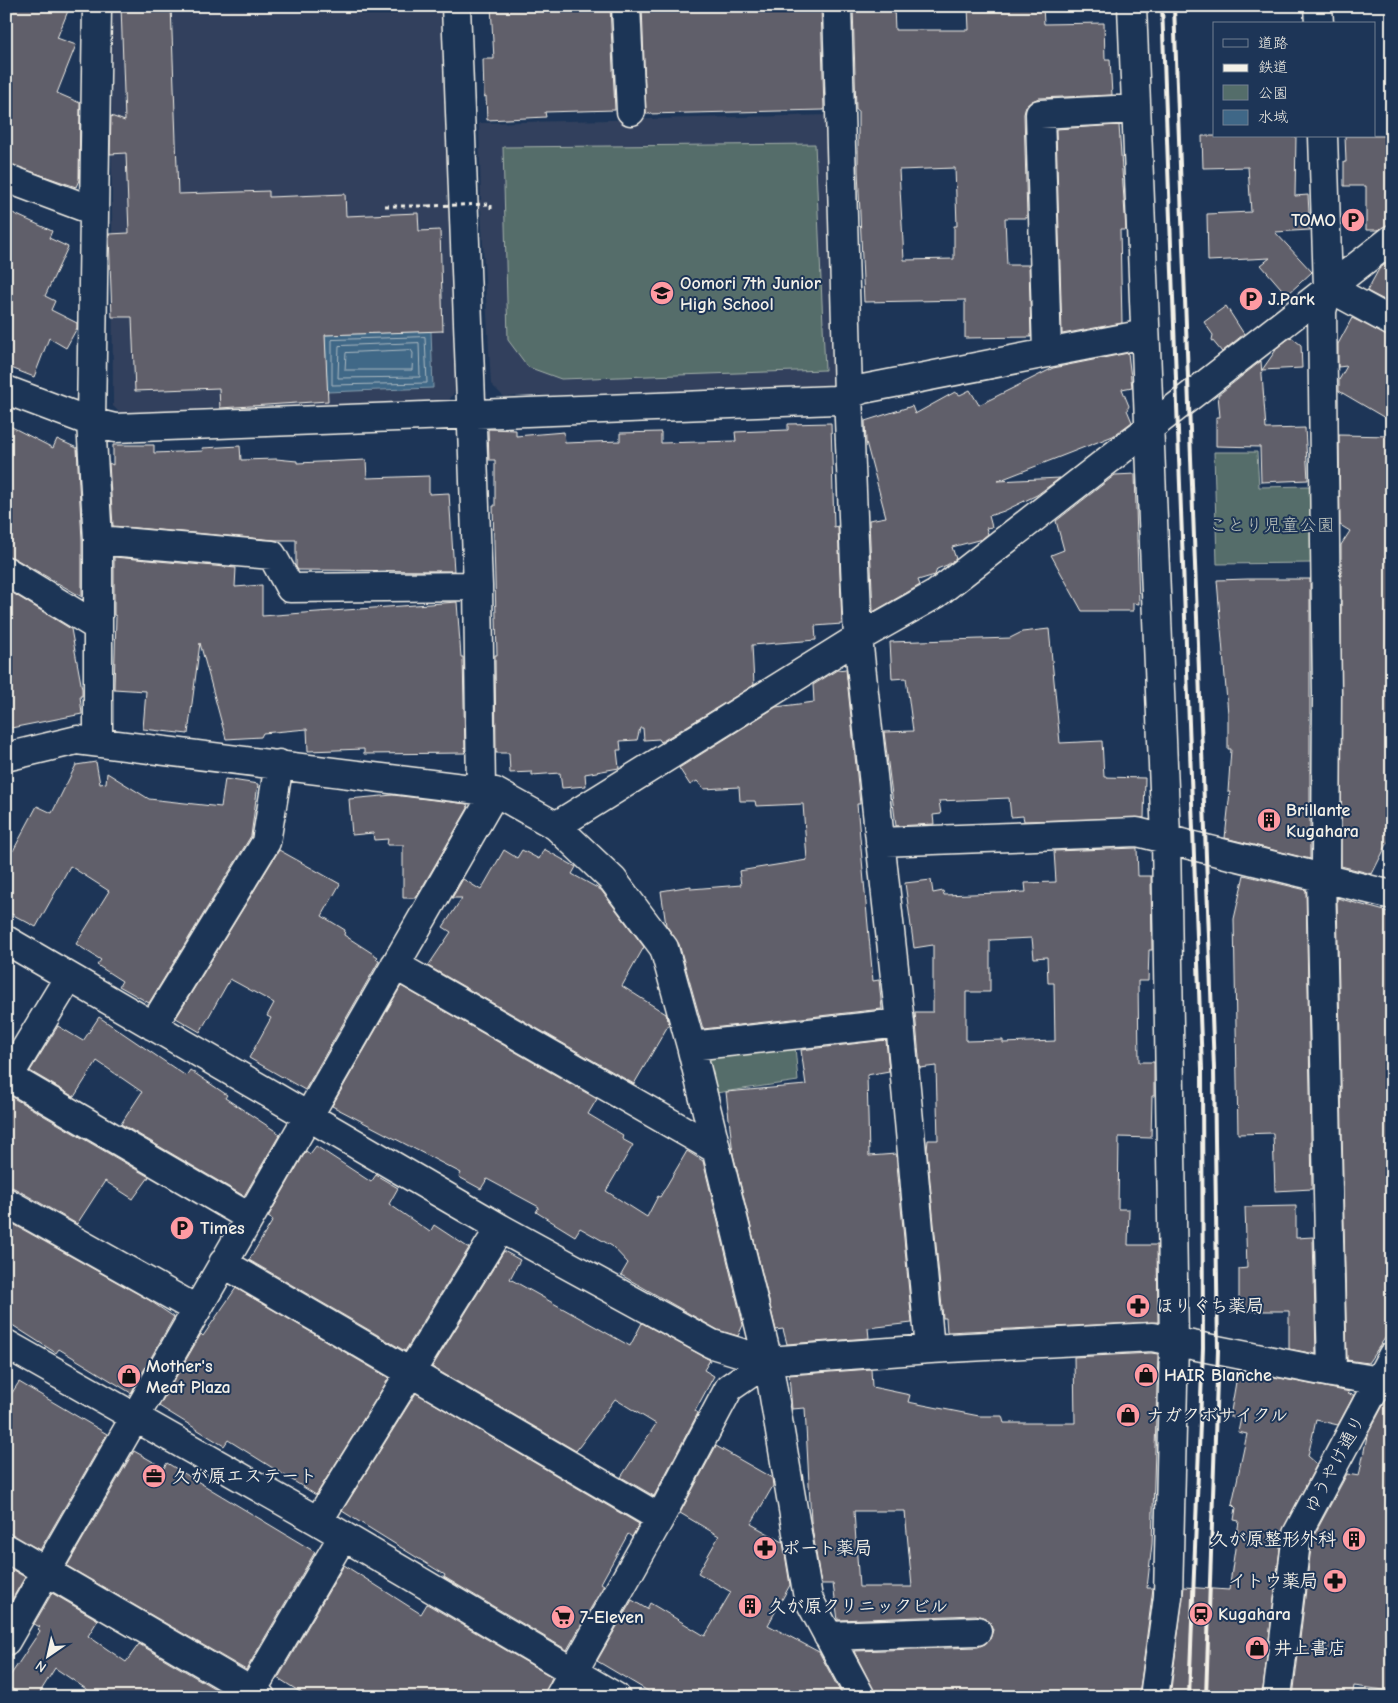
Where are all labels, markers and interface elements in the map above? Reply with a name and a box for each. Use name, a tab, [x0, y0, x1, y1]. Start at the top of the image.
legend	[1213, 22, 1376, 138]
text: 道路	[1258, 34, 1288, 52]
text: 鉄道	[1258, 58, 1288, 76]
text: 公園	[1258, 84, 1288, 102]
text: 水域	[1258, 108, 1288, 126]
parking icon: TOMO	[1340, 207, 1366, 233]
place label: TOMO	[1291, 210, 1336, 231]
place label: Oomori 7th Junior High School	[680, 273, 822, 315]
school or university icon: Oomori 7th Junior High School	[649, 280, 675, 306]
parking icon: J.Park	[1238, 286, 1264, 312]
place label: J.Park	[1268, 289, 1315, 310]
park label: ことり児童公園	[1209, 515, 1335, 536]
place label: Brillante Kugahara	[1286, 800, 1359, 842]
building icon: Brillante Kugahara	[1256, 807, 1282, 833]
parking icon: Times	[169, 1215, 195, 1241]
place label: Times	[200, 1218, 245, 1239]
pharmacy icon: ほりぐち薬局	[1125, 1293, 1151, 1319]
place label: ほりぐち薬局	[1156, 1296, 1264, 1317]
place label: Mother's Meat Plaza	[146, 1356, 231, 1398]
shop icon: HAIR Blanche	[1133, 1362, 1159, 1388]
shop icon: Mother's Meat Plaza	[116, 1363, 142, 1389]
place label: HAIR Blanche	[1164, 1365, 1272, 1386]
shop icon: ナガクボサイクル	[1115, 1402, 1141, 1428]
place label: ナガクボサイクル	[1146, 1405, 1288, 1426]
street label: ゆうやけ通り	[1300, 1411, 1370, 1517]
office icon: 久が原エステート	[141, 1463, 167, 1489]
place label: 久が原エステート	[172, 1466, 317, 1487]
building icon: 久が原整形外科	[1341, 1526, 1367, 1552]
place label: 久が原整形外科	[1210, 1529, 1336, 1550]
pharmacy icon: ポート薬局	[752, 1535, 778, 1561]
place label: ポート薬局	[782, 1538, 872, 1559]
pharmacy icon: イトウ薬局	[1322, 1568, 1348, 1594]
place label: イトウ薬局	[1228, 1571, 1318, 1592]
building icon: 久が原クリニックビル	[737, 1593, 763, 1619]
place label: 久が原クリニックビル	[768, 1596, 948, 1617]
station icon: Kugahara	[1188, 1601, 1214, 1627]
supermarket icon: 7-Eleven	[550, 1604, 576, 1630]
place label: Kugahara	[1218, 1604, 1291, 1625]
place label: 7-Eleven	[580, 1607, 644, 1628]
north arrow	[22, 1630, 72, 1680]
shop icon: 井上書店	[1244, 1635, 1270, 1661]
place label: 井上書店	[1274, 1638, 1346, 1659]
text: N	[32, 1657, 50, 1676]

